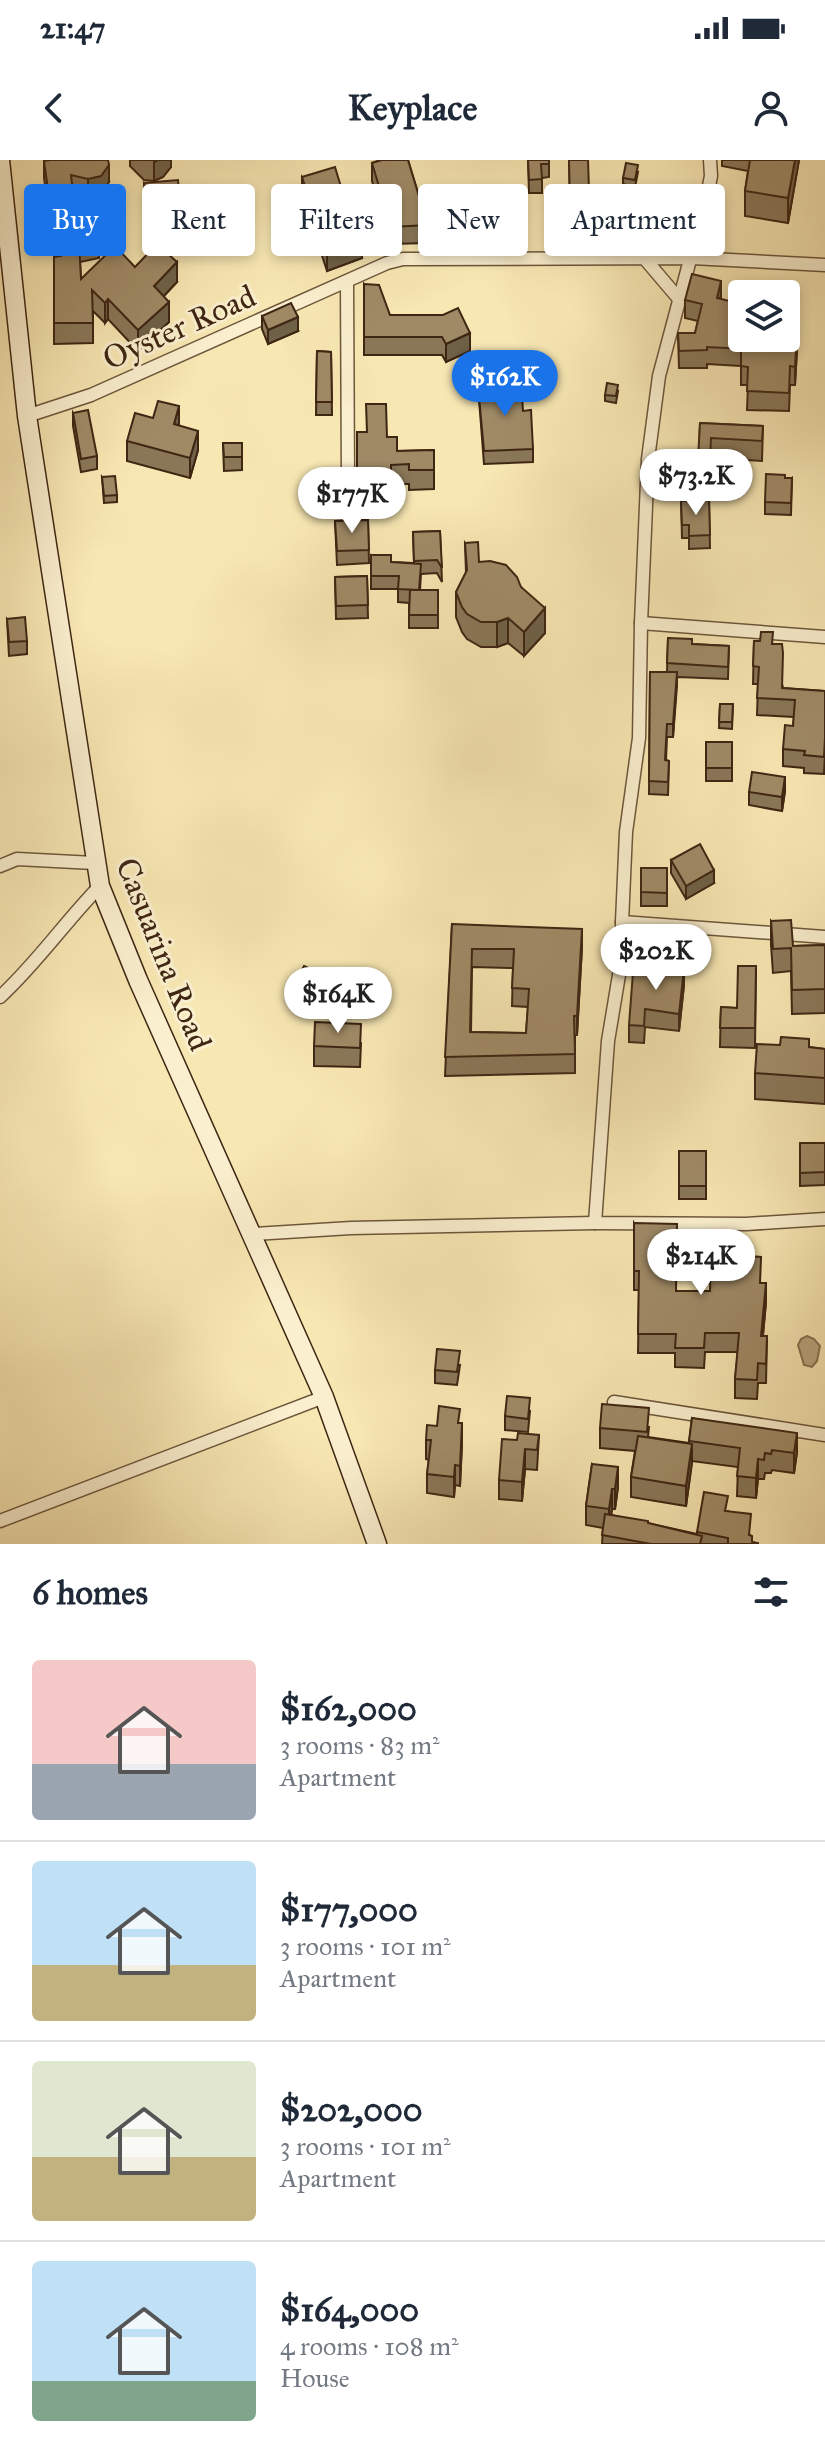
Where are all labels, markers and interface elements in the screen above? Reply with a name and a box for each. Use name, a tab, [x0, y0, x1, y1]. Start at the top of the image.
text: 21:47	[40, 10, 106, 46]
icon: back	[32, 86, 76, 130]
text: Keyplace	[348, 86, 477, 130]
icon: person	[749, 86, 793, 130]
chip: Buy	[24, 184, 126, 256]
chip: Rent	[142, 184, 255, 256]
chip: Filters	[271, 184, 402, 256]
chip: New	[418, 184, 528, 256]
chip: Apartment	[544, 184, 725, 256]
street label: Oyster Road	[97, 277, 261, 378]
map controls	[728, 280, 800, 352]
button: layers	[728, 280, 800, 352]
pin: $162K	[449, 350, 561, 418]
text: $162K	[470, 360, 540, 392]
pin: $73.2K	[631, 449, 761, 517]
text: $73.2K	[658, 459, 734, 491]
pin: $177K	[296, 467, 408, 535]
text: $177K	[316, 477, 388, 509]
street label: Casuarina Road	[107, 852, 220, 1056]
pin: $202K	[600, 924, 712, 992]
text: $202K	[619, 934, 693, 966]
pin: $164K	[282, 967, 394, 1035]
text: $164K	[302, 977, 374, 1009]
pin: $214K	[645, 1229, 757, 1297]
text: $214K	[665, 1239, 737, 1271]
icon: filters	[749, 1570, 793, 1614]
text: 6 homes	[32, 1572, 148, 1613]
text: $162,000	[280, 1688, 417, 1729]
icon: home	[96, 1692, 192, 1788]
text: 3 rooms · 83 m²	[280, 1729, 440, 1761]
text: Apartment	[280, 1761, 396, 1793]
text: $177,000	[280, 1889, 418, 1930]
icon: home	[96, 1893, 192, 1989]
text: 3 rooms · 101 m²	[280, 1930, 451, 1962]
text: Apartment	[280, 1962, 396, 1994]
text: $202,000	[280, 2089, 423, 2130]
icon: home	[96, 2093, 192, 2189]
text: 3 rooms · 101 m²	[280, 2130, 451, 2162]
text: Apartment	[280, 2162, 396, 2194]
text: $164,000	[280, 2289, 419, 2330]
icon: home	[96, 2293, 192, 2389]
text: 4 rooms · 108 m²	[280, 2330, 459, 2362]
text: House	[280, 2362, 350, 2394]

